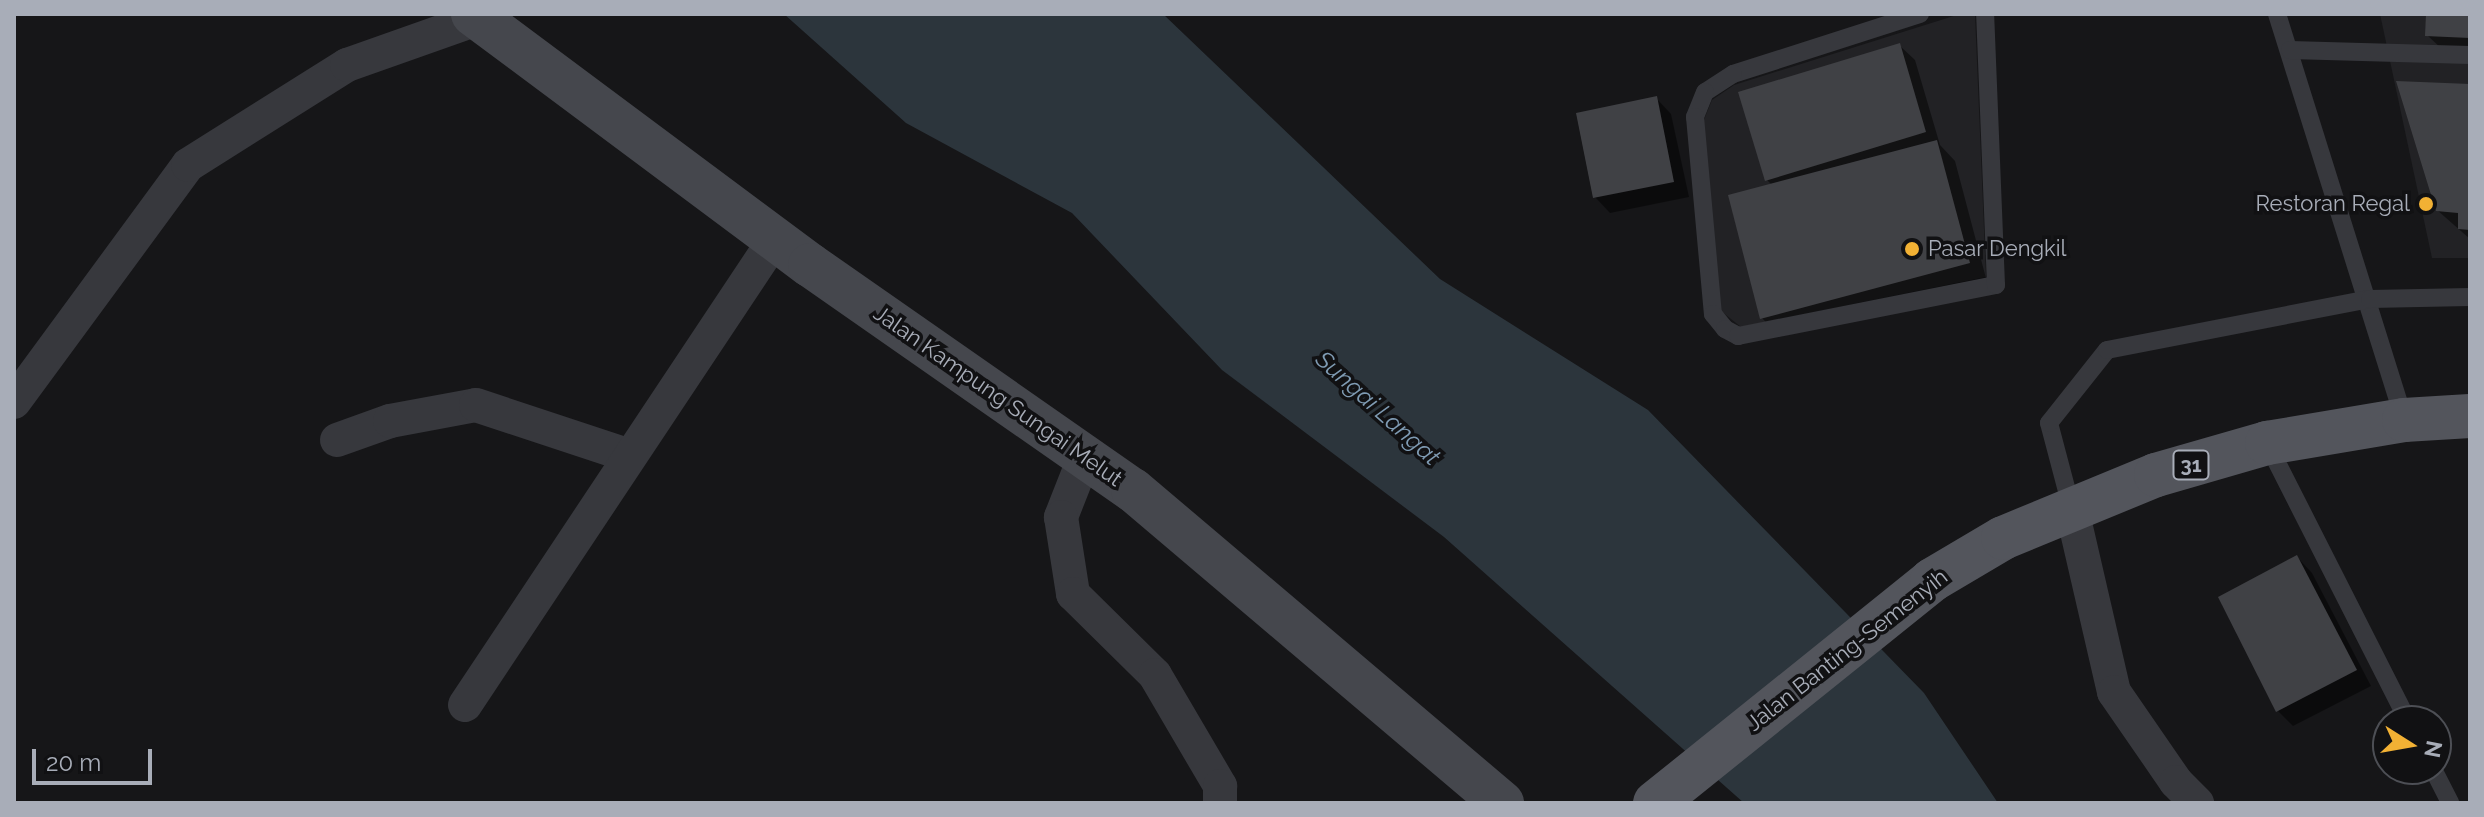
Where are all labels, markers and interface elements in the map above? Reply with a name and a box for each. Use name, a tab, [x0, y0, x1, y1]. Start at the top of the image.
place label: Restoran Regal	[2256, 191, 2410, 217]
marker: Restoran Regal	[2417, 195, 2435, 213]
place label: Pasar Dengkil	[1928, 236, 2067, 262]
marker: Pasar Dengkil	[1903, 240, 1921, 258]
street label: Jalan Kampung Sungai Melut	[869, 300, 1127, 492]
water label: Sungai Langat	[1310, 345, 1446, 471]
road number: 31	[2171, 449, 2211, 481]
street label: Jalan Banting-Semenyih	[1741, 563, 1953, 737]
north arrow	[2372, 705, 2452, 785]
scale bar	[36, 733, 156, 783]
text: N	[2419, 738, 2448, 760]
text: 20 m	[46, 748, 101, 777]

